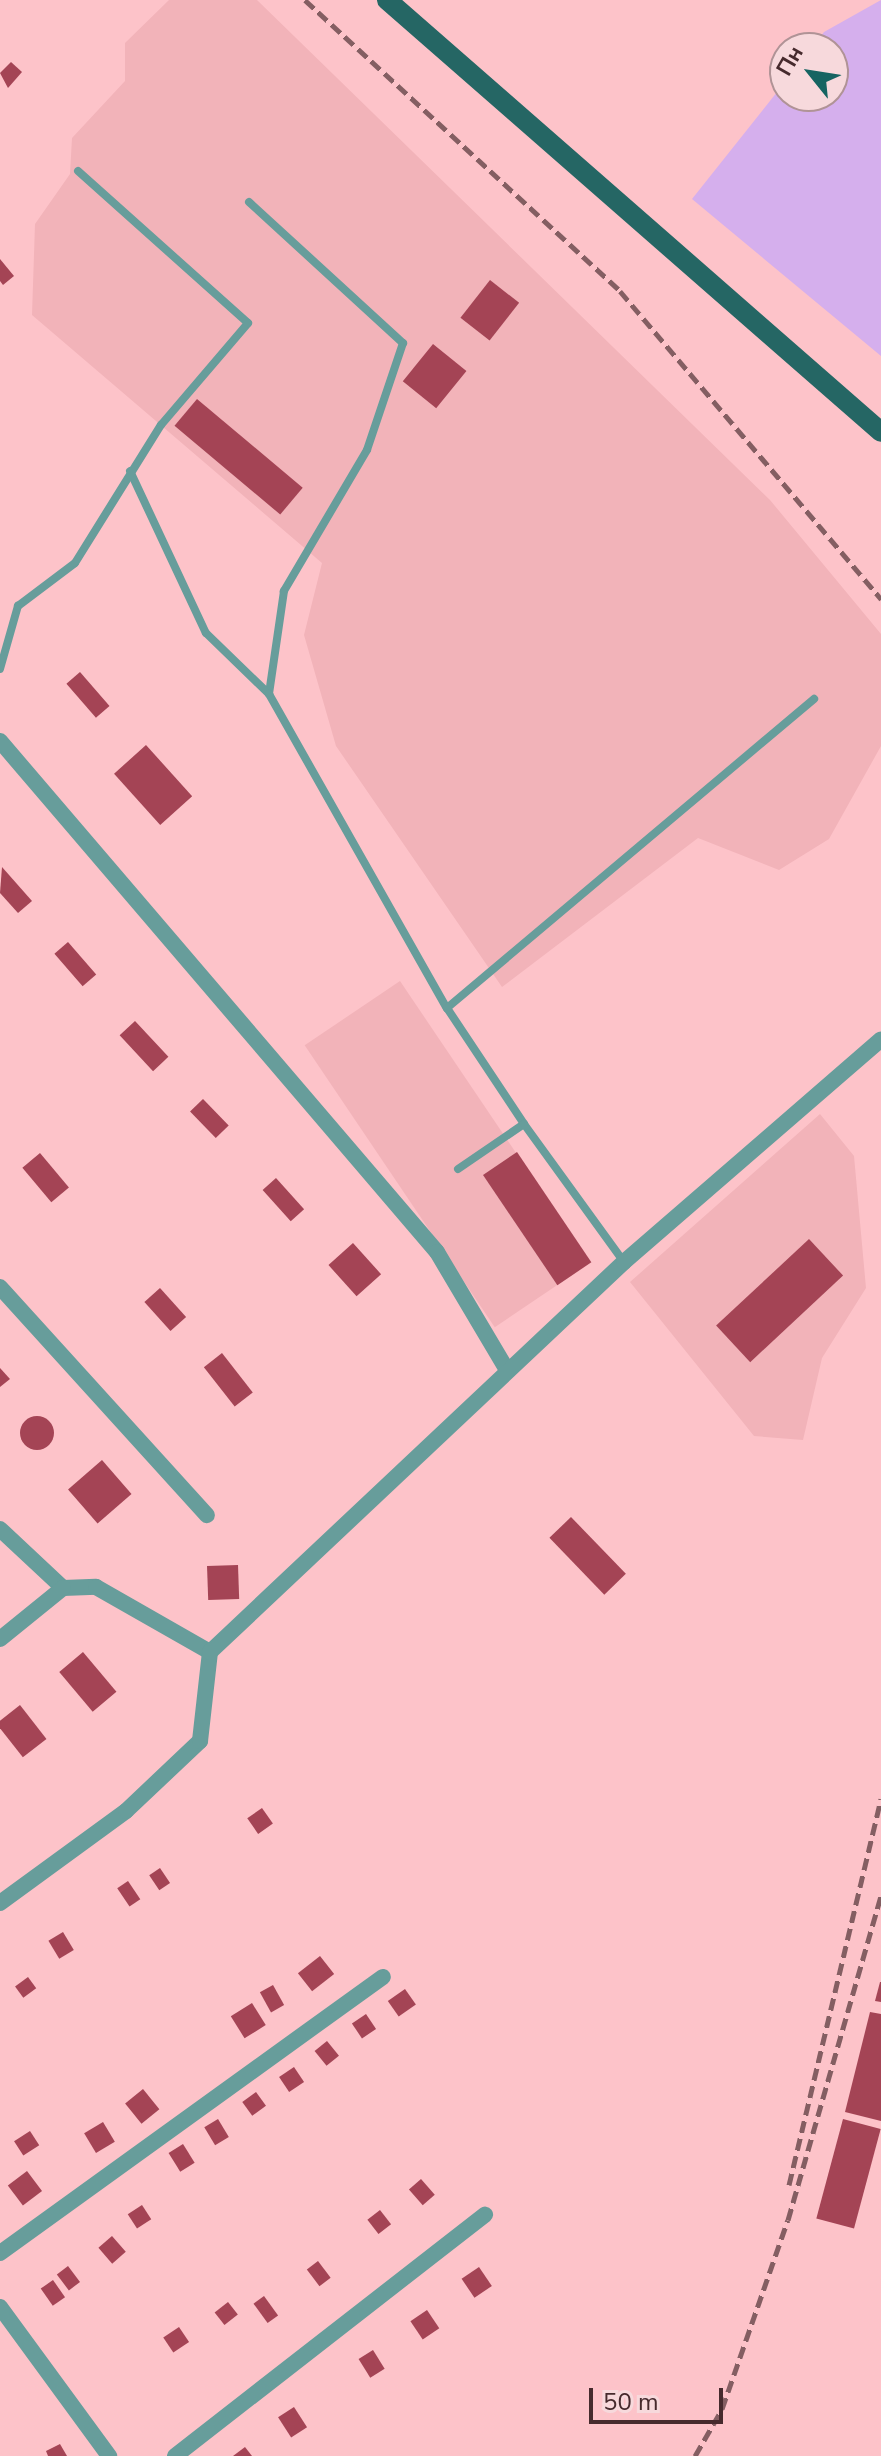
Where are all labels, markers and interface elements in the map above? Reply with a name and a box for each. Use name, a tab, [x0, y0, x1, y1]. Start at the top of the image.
north arrow	[769, 32, 849, 112]
text: Пн	[769, 40, 811, 82]
scale bar	[593, 2372, 727, 2422]
text: 50 m	[603, 2386, 659, 2418]

